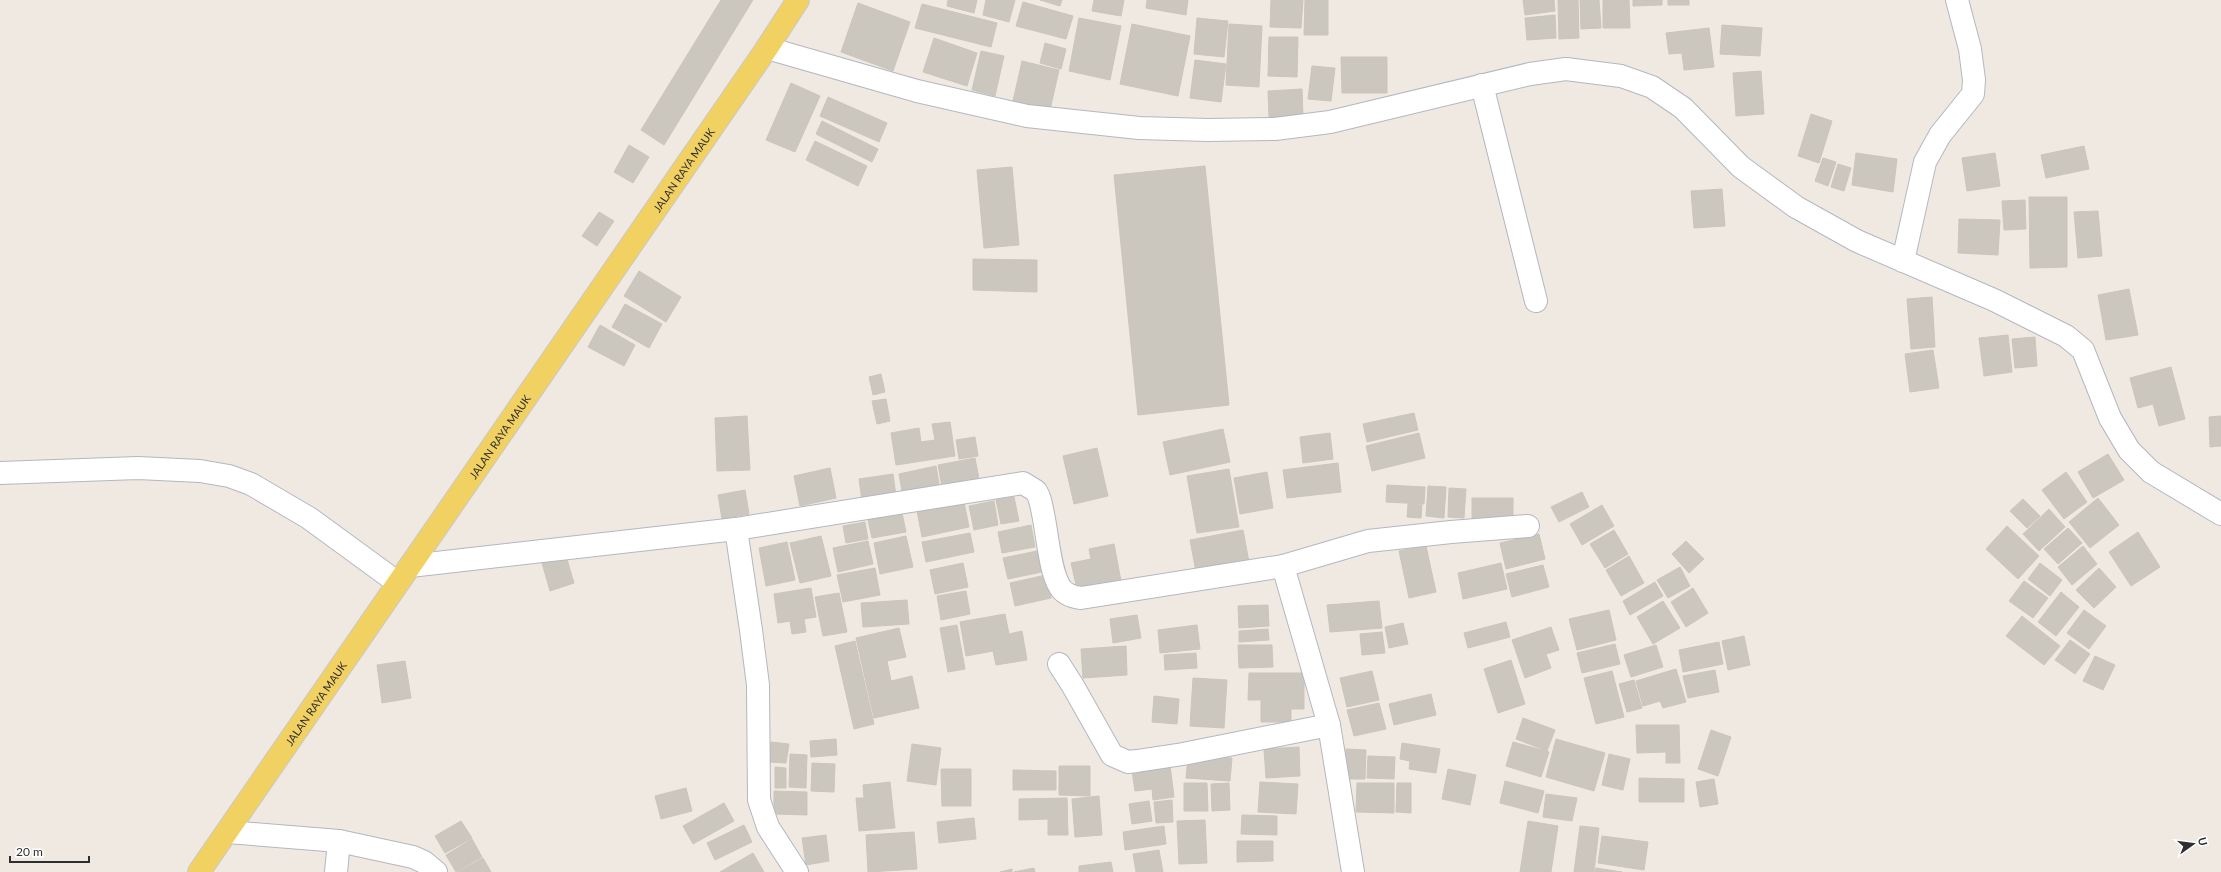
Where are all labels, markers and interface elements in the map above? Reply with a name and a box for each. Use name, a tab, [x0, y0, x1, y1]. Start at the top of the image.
street label: JALAN RAYA MAUK	[650, 125, 717, 214]
street label: JALAN RAYA MAUK	[466, 391, 533, 481]
street label: JALAN RAYA MAUK	[282, 658, 349, 748]
north arrow	[2173, 824, 2213, 864]
text: U	[2196, 836, 2210, 847]
scale bar	[10, 838, 89, 864]
text: 20 m	[16, 844, 43, 859]

